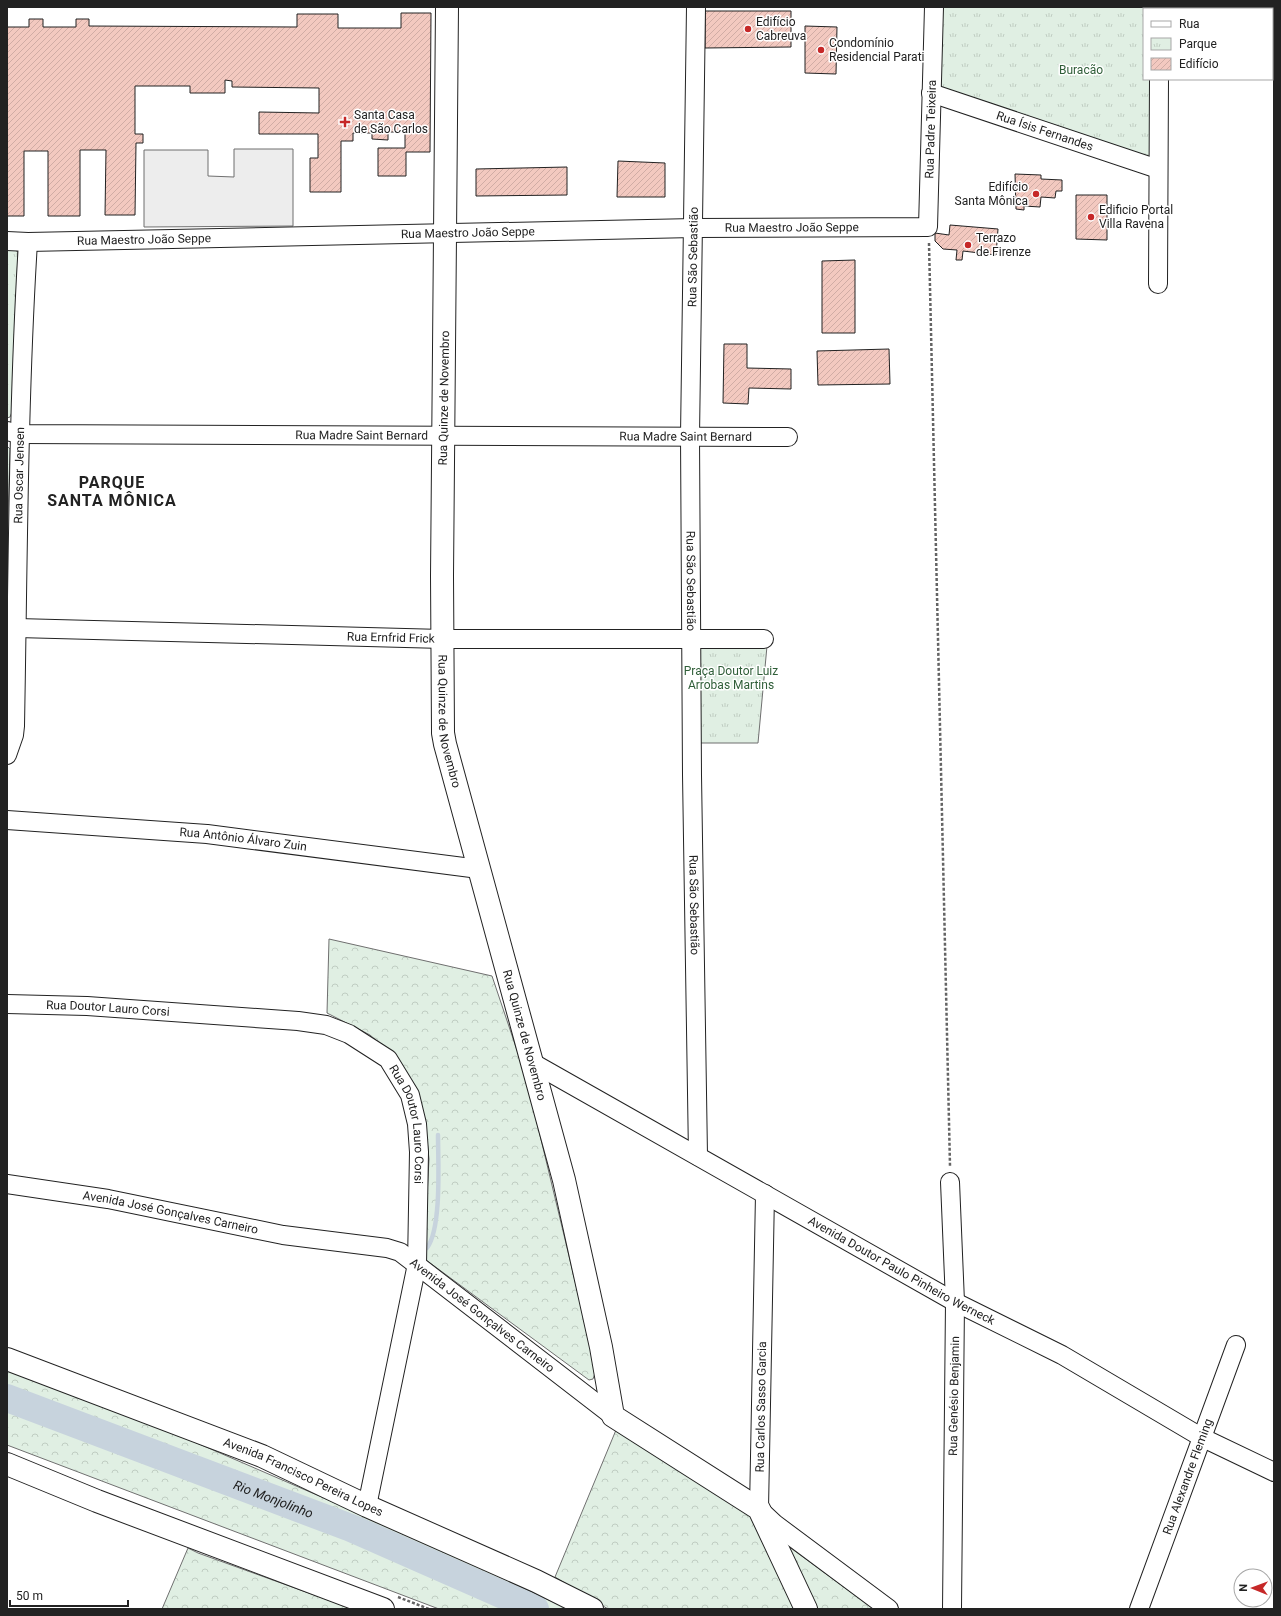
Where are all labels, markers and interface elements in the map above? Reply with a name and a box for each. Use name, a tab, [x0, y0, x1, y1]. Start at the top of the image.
legend	[1143, 8, 1273, 80]
place label: Edifício Cabreuva	[756, 15, 806, 43]
text: Rua	[1179, 17, 1200, 31]
marker: Edifício Cabreuva	[743, 24, 753, 34]
place label: Condomínio Residencial Parati	[829, 36, 925, 64]
text: Parque	[1179, 37, 1217, 51]
marker: Condomínio Residencial Parati	[816, 45, 826, 55]
text: Edifício	[1179, 57, 1219, 71]
park label: Buracão	[1059, 63, 1103, 77]
street label: Rua Padre Teixeira	[922, 80, 939, 179]
place label: Santa Casa de São Carlos	[354, 108, 428, 136]
street label: Rua Ísis Fernandes	[995, 108, 1095, 154]
marker: Santa Casa de São Carlos	[339, 116, 351, 128]
place label: Edifício Santa Mônica	[955, 180, 1028, 208]
marker: Edifício Santa Mônica	[1031, 189, 1041, 199]
place label: Edificio Portal Villa Ravena	[1099, 203, 1173, 231]
street label: Rua São Sebastião	[685, 207, 701, 307]
marker: Edificio Portal Villa Ravena	[1086, 212, 1096, 222]
street label: Rua Maestro João Seppe	[725, 220, 859, 235]
street label: Rua Maestro João Seppe	[401, 224, 535, 241]
street label: Rua Maestro João Seppe	[77, 231, 211, 248]
place label: Terrazo de Firenze	[976, 231, 1031, 259]
marker: Terrazo de Firenze	[963, 240, 973, 250]
street label: Rua Quinze de Novembro	[436, 330, 452, 465]
street label: Rua Oscar Jensen	[11, 427, 27, 524]
street label: Rua Madre Saint Bernard	[295, 428, 428, 443]
street label: Rua Madre Saint Bernard	[619, 429, 752, 444]
district label: PARQUE SANTA MÔNICA	[47, 473, 177, 510]
street label: Rua São Sebastião	[684, 531, 698, 631]
street label: Rua Ernfrid Frick	[347, 630, 436, 646]
street label: Rua Quinze de Novembro	[436, 654, 464, 790]
park label: Praça Doutor Luiz Arrobas Martins	[684, 664, 778, 692]
street label: Rua Antônio Álvaro Zuin	[179, 825, 308, 854]
street label: Rua São Sebastião	[686, 855, 702, 955]
street label: Rua Quinze de Novembro	[500, 968, 549, 1102]
street label: Rua Doutor Lauro Corsi	[46, 998, 170, 1019]
street label: Rua Doutor Lauro Corsi	[386, 1062, 426, 1184]
street label: Avenida José Gonçalves Carneiro	[82, 1188, 260, 1237]
street label: Avenida Doutor Paulo Pinheiro Werneck	[806, 1213, 998, 1328]
street label: Avenida José Gonçalves Carneiro	[407, 1255, 557, 1375]
street label: Rua Genésio Benjamin	[946, 1336, 962, 1456]
street label: Rua Carlos Sasso Garcia	[753, 1341, 769, 1473]
street label: Rua Alexandre Fleming	[1160, 1417, 1215, 1537]
street label: Avenida Francisco Pereira Lopes	[221, 1435, 385, 1519]
water label: Rio Monjolinho	[232, 1477, 315, 1521]
north arrow	[1233, 1568, 1273, 1608]
scale bar	[10, 1582, 128, 1608]
text: N	[1237, 1584, 1250, 1592]
text: 50 m	[16, 1589, 43, 1603]

